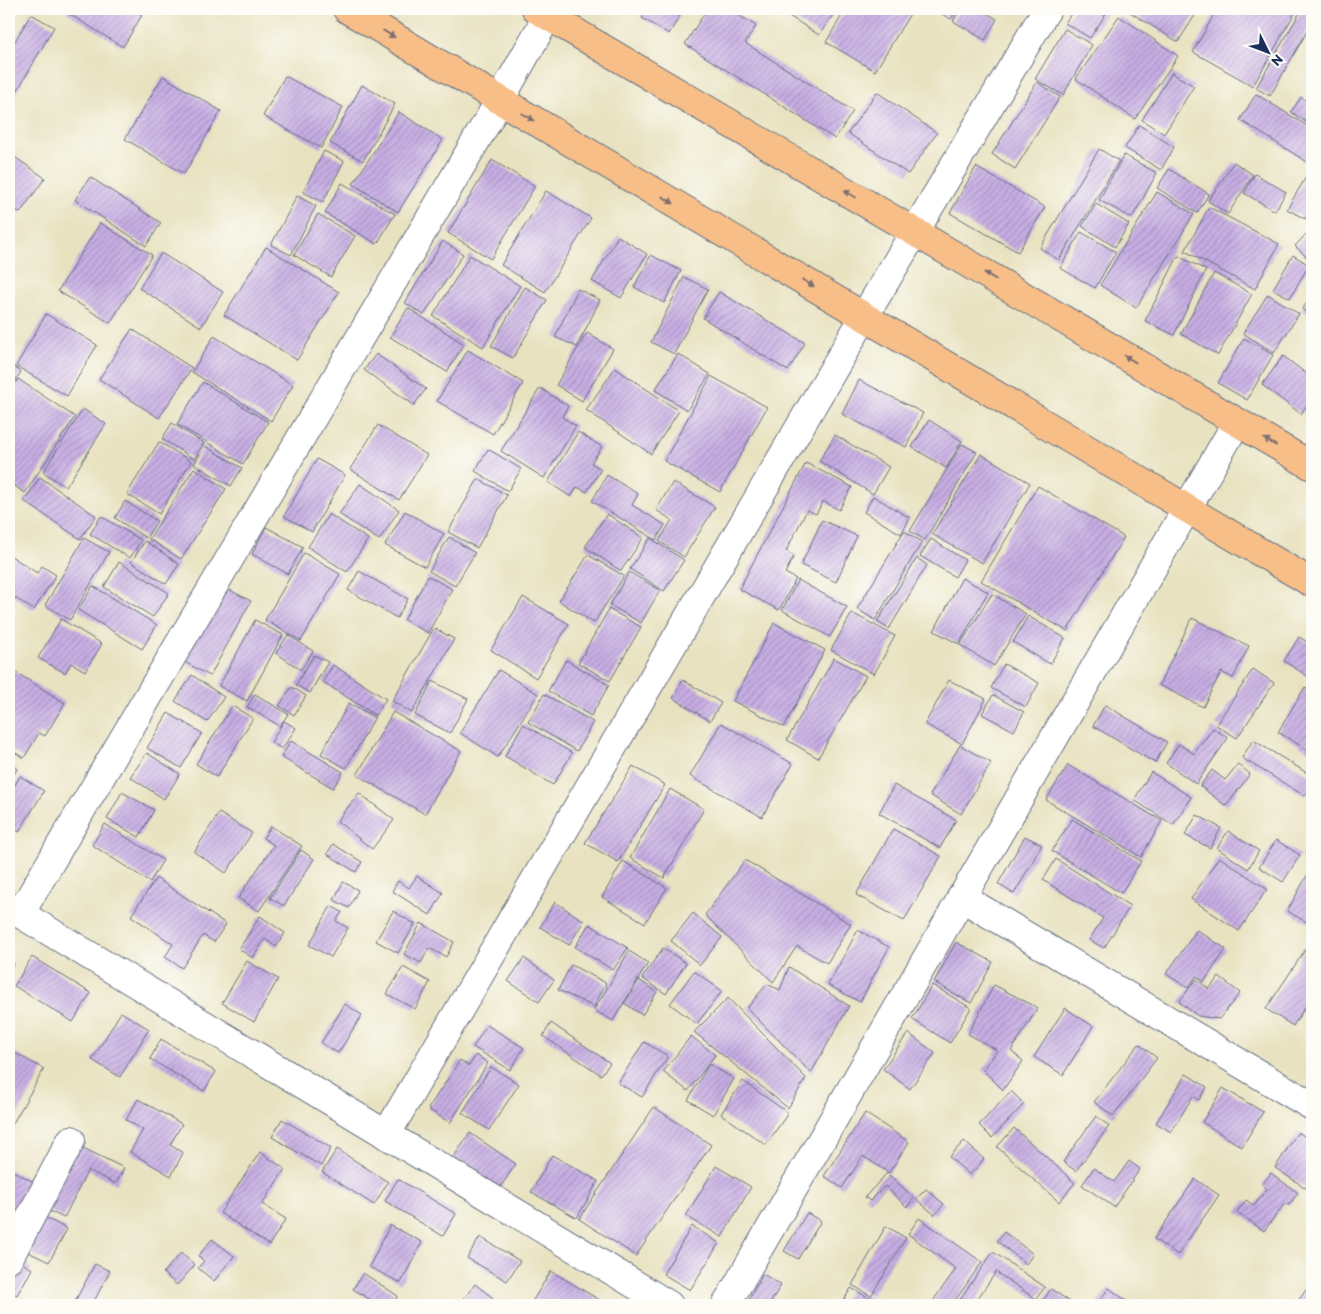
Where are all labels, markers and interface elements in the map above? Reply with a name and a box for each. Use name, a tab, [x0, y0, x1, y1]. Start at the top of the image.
north arrow	[1244, 28, 1294, 78]
one-way arrow	[382, 29, 395, 38]
text: N	[1268, 51, 1287, 70]
one-way arrow	[522, 112, 535, 121]
one-way arrow	[844, 189, 857, 198]
one-way arrow	[661, 195, 674, 204]
one-way arrow	[984, 272, 997, 281]
one-way arrow	[801, 278, 814, 287]
one-way arrow	[1123, 355, 1138, 363]
one-way arrow	[1264, 437, 1277, 446]

